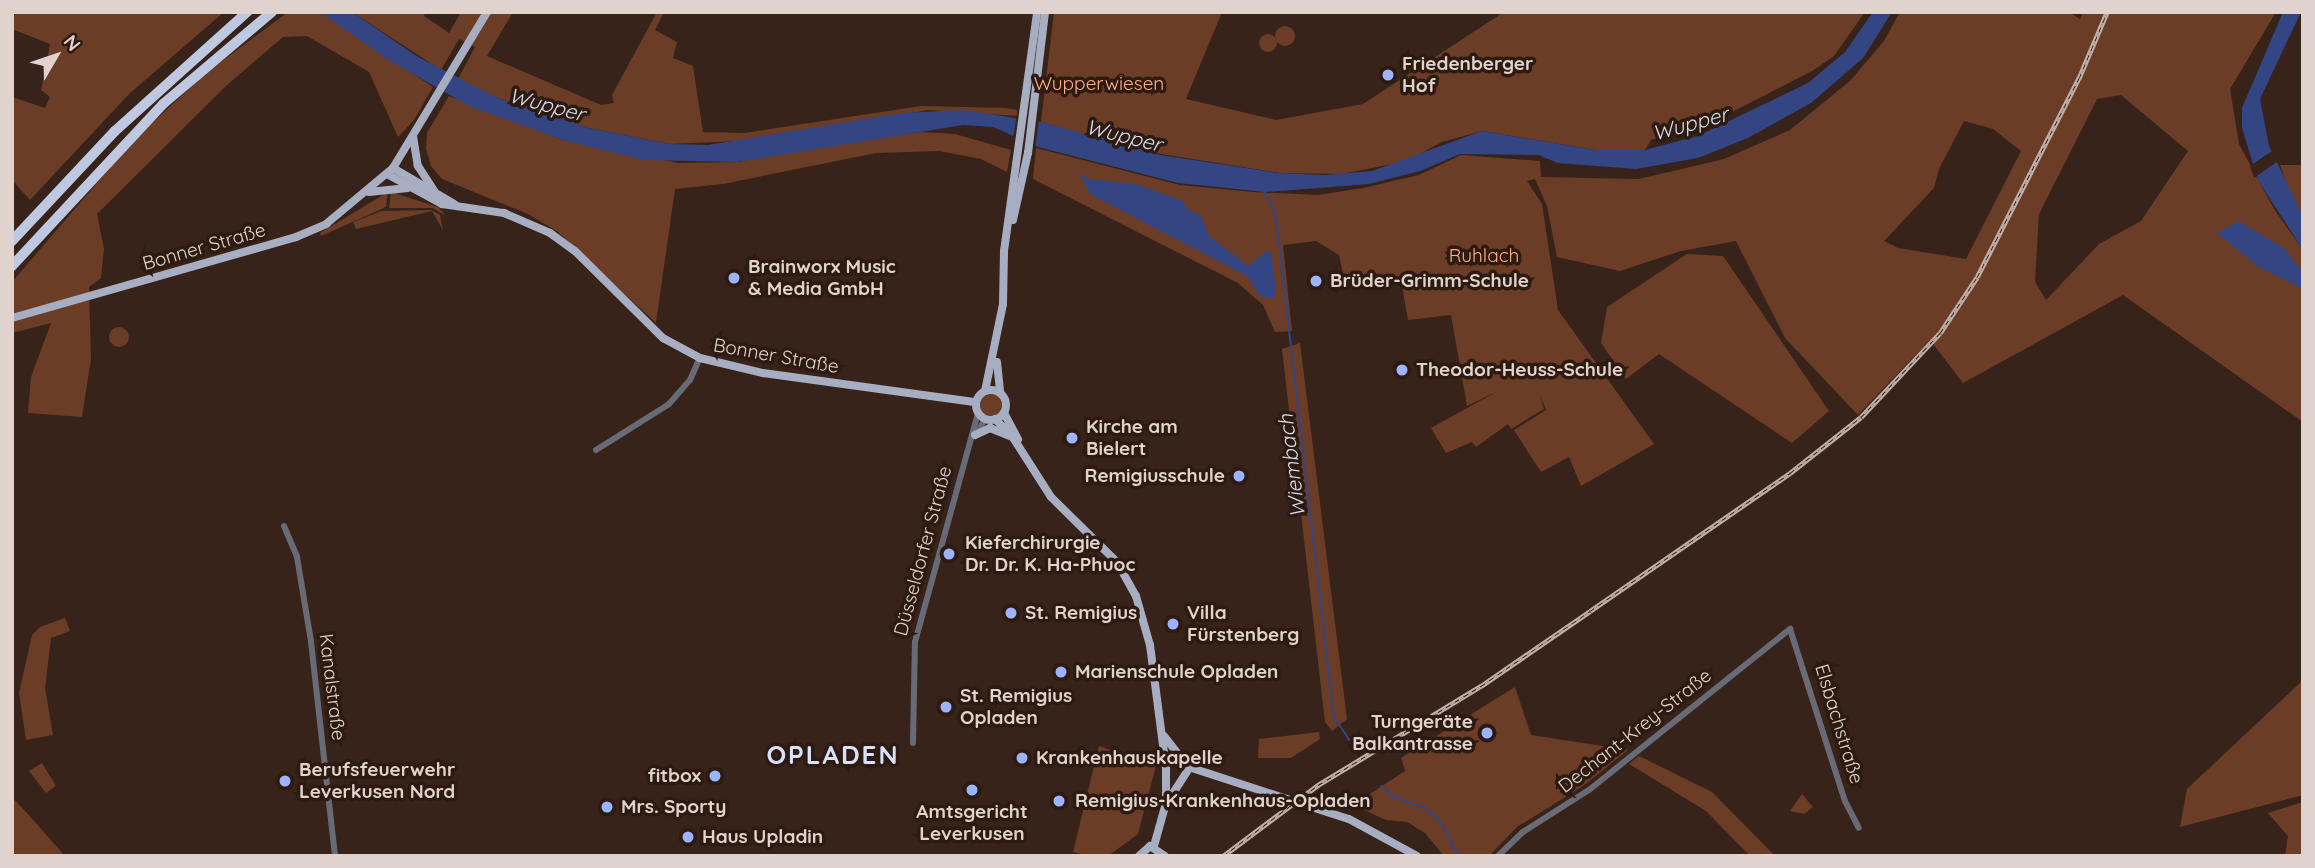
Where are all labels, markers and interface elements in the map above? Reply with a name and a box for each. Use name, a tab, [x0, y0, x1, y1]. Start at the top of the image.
north arrow	[21, 21, 91, 91]
text: N	[59, 30, 86, 56]
place label: Friedenberger Hof	[1402, 53, 1533, 97]
marker: Friedenberger Hof	[1380, 67, 1396, 83]
park label: Wupperwiesen	[1034, 73, 1164, 95]
water label: Wupper	[506, 82, 588, 126]
water label: Wupper	[1649, 101, 1731, 145]
water label: Wupper	[1083, 113, 1165, 157]
street label: Bonner Straße	[140, 219, 268, 275]
park label: Ruhlach	[1449, 245, 1519, 267]
place label: Brainworx Music & Media GmbH	[748, 256, 896, 300]
marker: Brainworx Music & Media GmbH	[726, 270, 742, 286]
place label: Brüder-Grimm-Schule	[1330, 270, 1529, 292]
marker: Brüder-Grimm-Schule	[1308, 273, 1324, 289]
street label: Bonner Straße	[711, 334, 841, 378]
place label: Theodor-Heuss-Schule	[1416, 359, 1623, 381]
marker: Theodor-Heuss-Schule	[1394, 362, 1410, 378]
water label: Wiembach	[1272, 413, 1310, 519]
place label: Kirche am Bielert	[1086, 416, 1178, 460]
marker: Kirche am Bielert	[1064, 430, 1080, 446]
street label: Düsseldorfer Straße	[889, 464, 957, 638]
place label: Remigiusschule	[1084, 465, 1225, 487]
marker: Remigiusschule	[1231, 468, 1247, 484]
place label: Kieferchirurgie Dr. Dr. K. Ha-Phuoc	[965, 532, 1135, 576]
marker: Kieferchirurgie Dr. Dr. K. Ha-Phuoc	[939, 544, 959, 564]
place label: St. Remigius	[1025, 602, 1137, 624]
place label: Villa Fürstenberg	[1187, 602, 1299, 646]
marker: St. Remigius	[1003, 605, 1019, 621]
marker: Villa Fürstenberg	[1165, 616, 1181, 632]
street label: Kanalstraße	[314, 632, 350, 742]
place label: Marienschule Opladen	[1075, 661, 1278, 683]
street label: Elsbachstraße	[1810, 661, 1868, 787]
marker: Marienschule Opladen	[1053, 664, 1069, 680]
street label: Dechant-Krey-Straße	[1554, 664, 1716, 798]
place label: St. Remigius Opladen	[960, 685, 1072, 729]
marker: St. Remigius Opladen	[938, 699, 954, 715]
place label: Turngeräte Balkantrasse	[1352, 711, 1473, 755]
marker: Turngeräte Balkantrasse	[1479, 725, 1495, 741]
district label: OPLADEN	[767, 739, 899, 771]
place label: Krankenhauskapelle	[1036, 747, 1223, 769]
marker: Krankenhauskapelle	[1014, 750, 1030, 766]
place label: Berufsfeuerwehr Leverkusen Nord	[299, 759, 455, 803]
place label: fitbox	[647, 765, 701, 787]
marker: fitbox	[707, 768, 723, 784]
marker: Berufsfeuerwehr Leverkusen Nord	[277, 773, 293, 789]
marker: Amtsgericht Leverkusen	[964, 782, 980, 798]
place label: Remigius-Krankenhaus-Opladen	[1075, 790, 1371, 812]
marker: Remigius-Krankenhaus-Opladen	[1049, 791, 1069, 811]
place label: Mrs. Sporty	[621, 796, 726, 818]
marker: Mrs. Sporty	[599, 799, 615, 815]
place label: Amtsgericht Leverkusen	[916, 801, 1028, 845]
place label: Haus Upladin	[702, 826, 823, 848]
marker: Haus Upladin	[680, 829, 696, 845]

